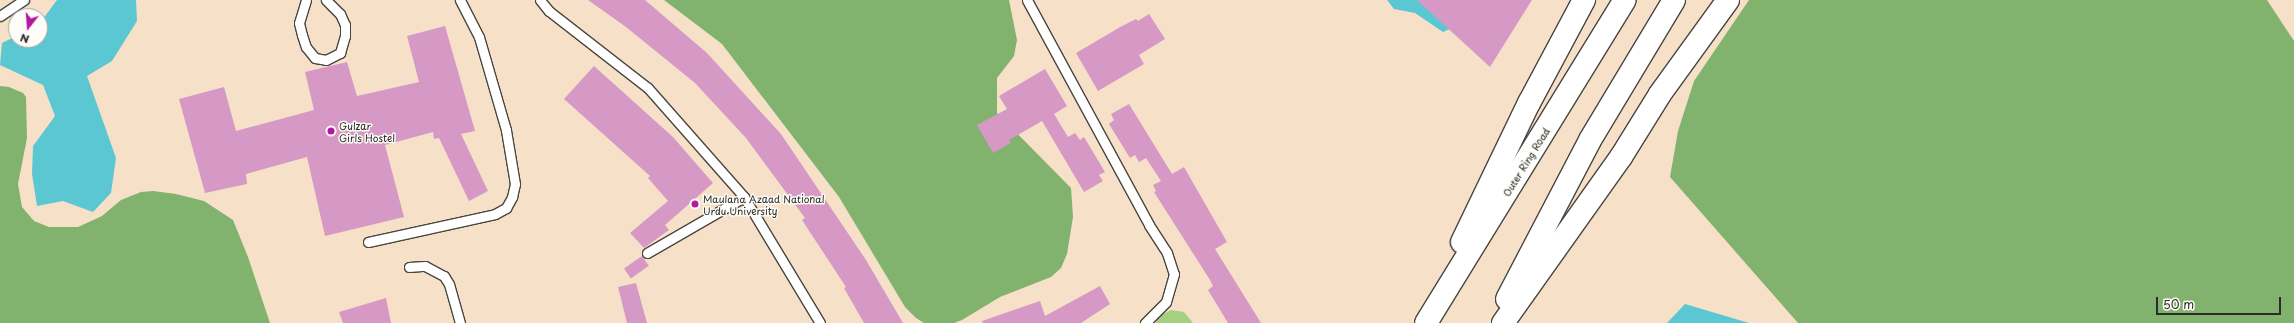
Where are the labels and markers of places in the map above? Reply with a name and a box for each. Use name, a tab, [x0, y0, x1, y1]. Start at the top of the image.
place label: Gulzar Girls Hostel	[339, 119, 395, 142]
marker: Gulzar Girls Hostel	[326, 126, 336, 136]
place label: Maulana Azaad National Urdu University	[703, 192, 824, 216]
marker: Maulana Azaad National Urdu University	[690, 199, 700, 209]

